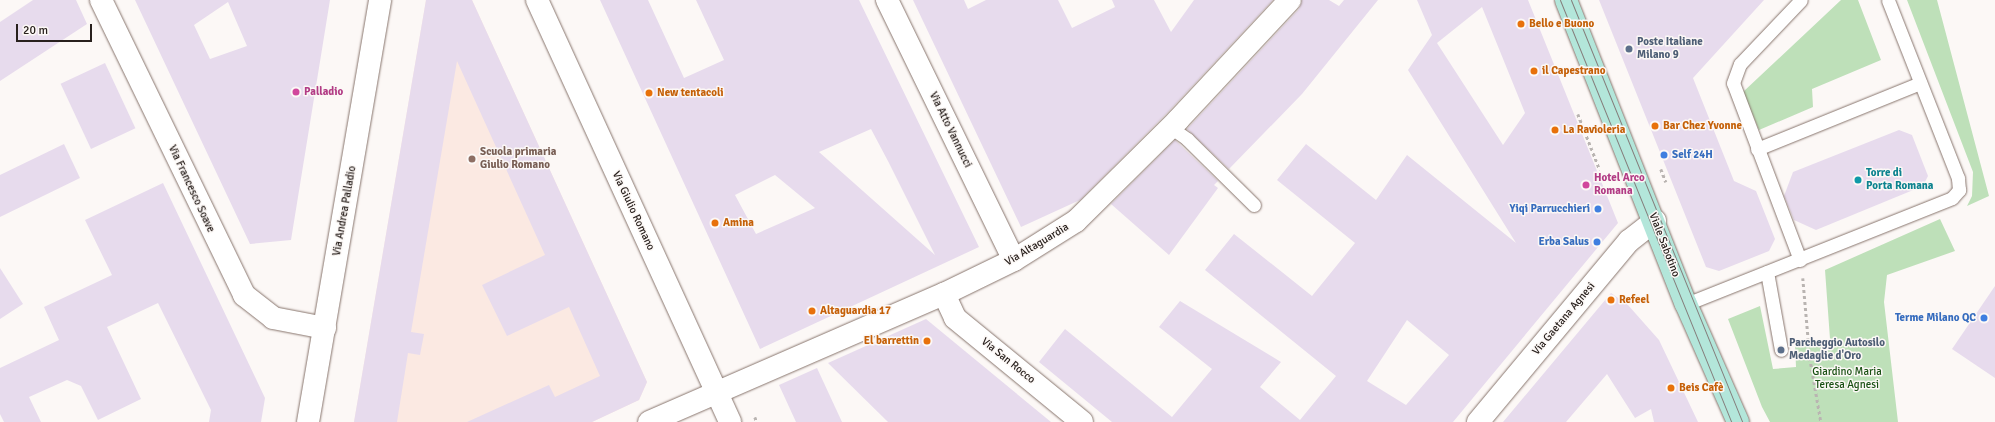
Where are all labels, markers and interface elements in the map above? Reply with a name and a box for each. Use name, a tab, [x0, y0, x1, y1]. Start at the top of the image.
scale bar	[18, 16, 94, 42]
place label: Bello e Buono	[1529, 17, 1594, 31]
marker: Bello e Buono	[1516, 19, 1526, 29]
text: 20 m	[23, 23, 48, 38]
place label: Poste Italiane Milano 9	[1637, 36, 1703, 62]
marker: Poste Italiane Milano 9	[1624, 44, 1634, 54]
place label: il Capestrano	[1542, 64, 1606, 78]
marker: il Capestrano	[1529, 66, 1539, 76]
place label: Palladio	[304, 85, 343, 99]
place label: New tentacoli	[657, 86, 723, 100]
marker: Palladio	[291, 87, 301, 97]
marker: New tentacoli	[644, 88, 654, 98]
street label: Via Atto Vannucci	[926, 90, 974, 170]
place label: Bar Chez Yvonne	[1663, 119, 1742, 133]
marker: Bar Chez Yvonne	[1650, 121, 1660, 131]
place label: La Ravioleria	[1563, 123, 1625, 137]
marker: La Ravioleria	[1550, 125, 1560, 135]
street label: Via Francesco Soave	[165, 143, 217, 235]
place label: Scuola primaria Giulio Romano	[480, 146, 556, 172]
place label: Self 24H	[1672, 148, 1713, 162]
marker: Self 24H	[1659, 150, 1669, 160]
marker: Scuola primaria Giulio Romano	[467, 154, 477, 164]
street label: Via Andrea Palladio	[331, 165, 359, 257]
place label: Torre di Porta Romana	[1866, 167, 1933, 193]
street label: Via Giulio Romano	[609, 169, 657, 253]
place label: Hotel Arco Romana	[1594, 172, 1645, 198]
marker: Torre di Porta Romana	[1853, 175, 1863, 185]
marker: Hotel Arco Romana	[1581, 180, 1591, 190]
place label: Yiqi Parrucchieri	[1510, 202, 1590, 216]
marker: Yiqi Parrucchieri	[1593, 204, 1603, 214]
street label: Viale Sabotino	[1646, 211, 1682, 279]
place label: Amina	[723, 216, 754, 230]
marker: Amina	[710, 218, 720, 228]
street label: Via Altaguardia	[1003, 221, 1071, 269]
place label: Erba Salus	[1538, 235, 1589, 249]
marker: Erba Salus	[1592, 237, 1602, 247]
street label: Via Gaetana Agnesi	[1530, 280, 1598, 358]
place label: Refeel	[1619, 293, 1649, 307]
marker: Refeel	[1606, 295, 1616, 305]
place label: Altaguardia 17	[820, 304, 891, 318]
marker: Altaguardia 17	[807, 306, 817, 316]
place label: Terme Milano QC	[1895, 311, 1976, 325]
marker: Terme Milano QC	[1979, 313, 1989, 323]
place label: El barrettin	[864, 334, 919, 348]
street label: Via San Rocco	[978, 335, 1038, 387]
marker: El barrettin	[922, 336, 932, 346]
place label: Parcheggio Autosilo Medaglie d'Oro	[1789, 337, 1885, 363]
marker: Parcheggio Autosilo Medaglie d'Oro	[1776, 345, 1786, 355]
park label: Giardino Maria Teresa Agnesi	[1812, 366, 1882, 392]
place label: Beis Cafè	[1679, 381, 1724, 395]
marker: Beis Cafè	[1666, 383, 1676, 393]

